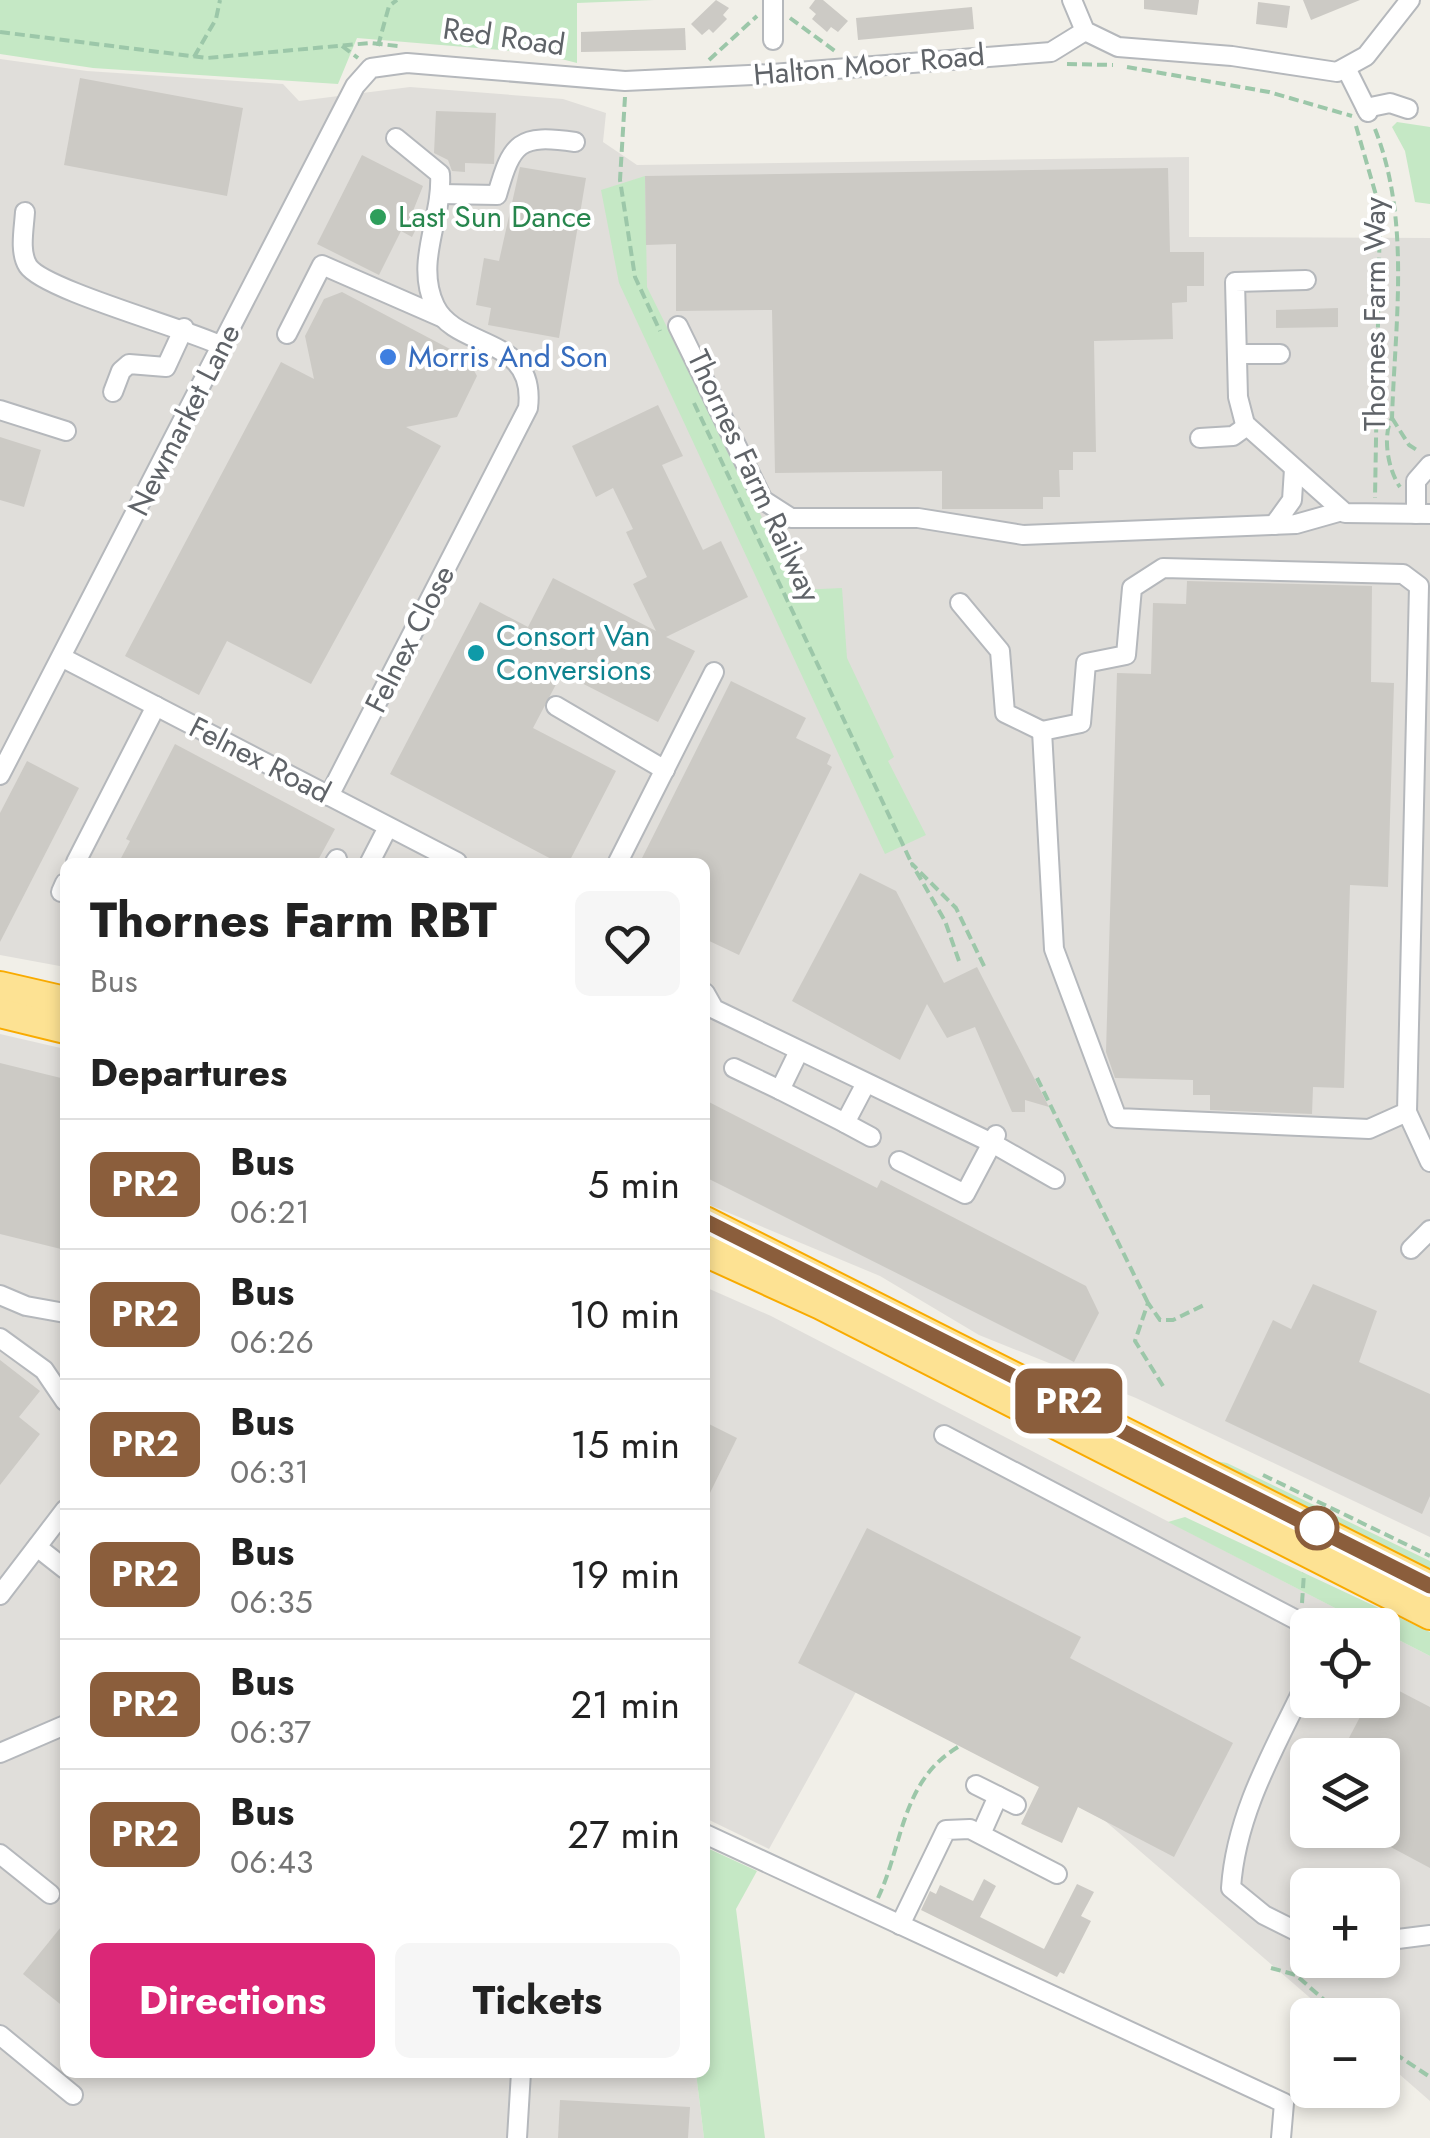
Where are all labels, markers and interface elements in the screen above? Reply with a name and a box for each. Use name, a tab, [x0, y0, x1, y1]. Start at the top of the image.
street label: Red Road	[440, 7, 568, 66]
street label: Halton Moor Road	[751, 33, 986, 96]
place label: Last Sun Dance	[398, 195, 592, 238]
street label: Thornes Farm Way	[1353, 196, 1396, 431]
marker: Last Sun Dance	[367, 206, 389, 228]
street label: Newmarket Lane	[117, 316, 250, 523]
place label: Morris And Son	[408, 335, 608, 378]
street label: Thornes Farm Railway	[677, 343, 832, 610]
marker: Morris And Son	[377, 346, 399, 368]
street label: Felnex Close	[354, 558, 465, 720]
place label: Consort Van Conversions	[496, 614, 651, 691]
marker: Consort Van Conversions	[465, 642, 487, 664]
street label: Felnex Road	[182, 706, 338, 814]
text: Thornes Farm RBT	[90, 886, 497, 955]
button: heart	[575, 891, 680, 996]
text: Bus	[90, 958, 138, 1004]
text: Departures	[90, 1045, 287, 1100]
text: Bus	[230, 1134, 294, 1189]
text: 5 min	[588, 1157, 680, 1212]
text: PR2	[111, 1159, 179, 1209]
text: 06:21	[230, 1189, 310, 1235]
text: Bus	[230, 1264, 294, 1319]
text: 10 min	[569, 1287, 680, 1342]
text: PR2	[111, 1289, 179, 1339]
text: 06:26	[230, 1319, 314, 1365]
line badge: PR2	[1012, 1368, 1126, 1434]
text: PR2	[1035, 1376, 1103, 1426]
text: Bus	[230, 1394, 294, 1449]
text: 15 min	[571, 1417, 680, 1472]
text: PR2	[111, 1419, 179, 1469]
text: 06:31	[230, 1449, 309, 1495]
unlabelled marker	[1296, 1507, 1338, 1549]
text: Bus	[230, 1524, 294, 1579]
text: 19 min	[570, 1547, 680, 1602]
text: PR2	[111, 1549, 179, 1599]
text: 06:35	[230, 1579, 313, 1625]
map controls	[1290, 1608, 1400, 2108]
button: locate	[1290, 1608, 1400, 1718]
text: Bus	[230, 1654, 294, 1709]
text: 21 min	[570, 1677, 680, 1732]
text: PR2	[111, 1679, 179, 1729]
text: 06:37	[230, 1709, 311, 1755]
button: layers	[1290, 1738, 1400, 1848]
text: Bus	[230, 1784, 294, 1839]
text: 27 min	[568, 1807, 680, 1862]
text: PR2	[111, 1809, 179, 1859]
text: 06:43	[230, 1839, 313, 1885]
button: +	[1290, 1868, 1400, 1978]
button: Directions	[90, 1943, 375, 2058]
button: Tickets	[395, 1943, 680, 2058]
button: −	[1290, 1998, 1400, 2108]

